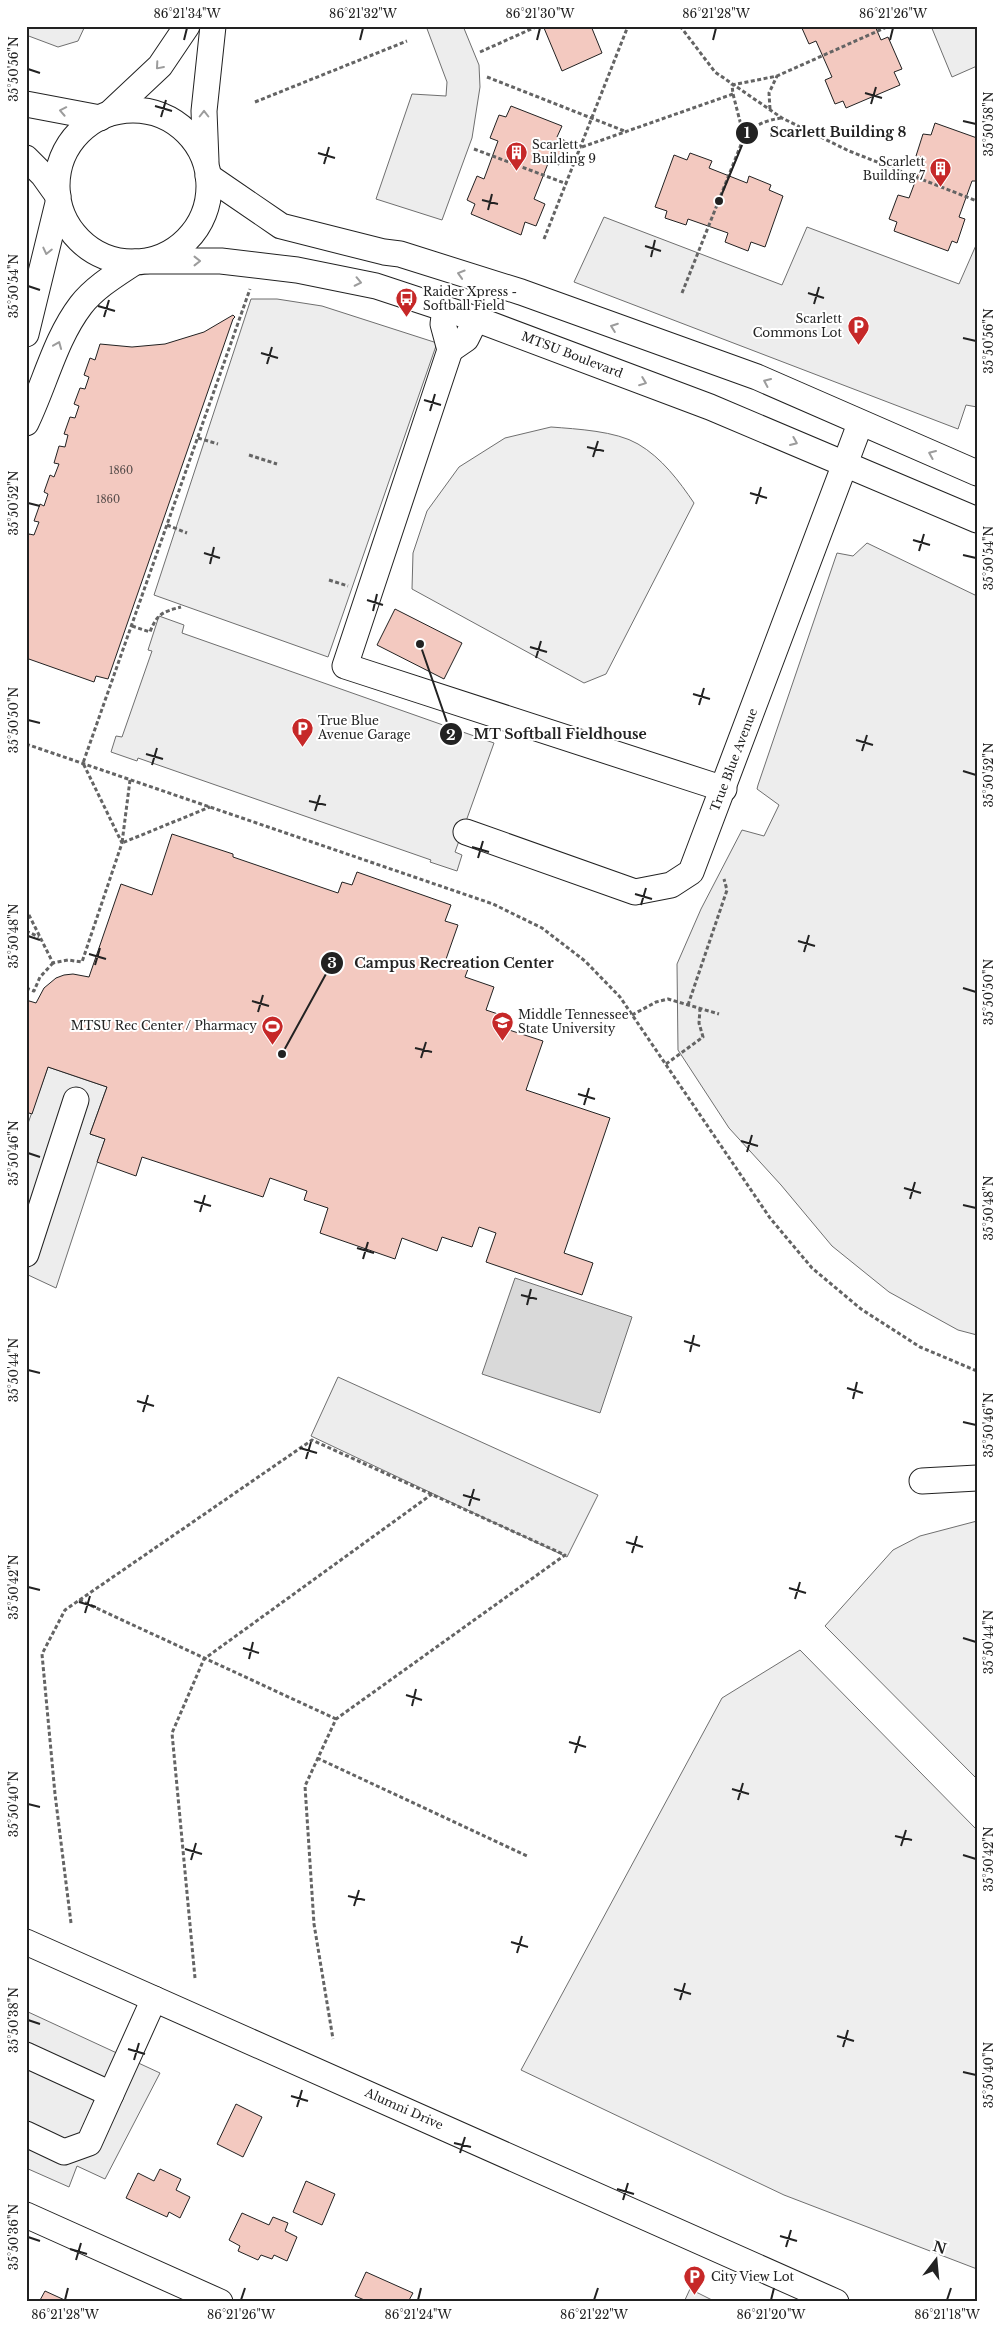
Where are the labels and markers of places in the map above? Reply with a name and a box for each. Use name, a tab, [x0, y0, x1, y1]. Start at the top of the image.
callout: Scarlett Building 8	[734, 118, 916, 147]
place label: Scarlett Building 9	[532, 137, 596, 166]
building icon: Scarlett Building 9	[504, 140, 528, 171]
place label: Scarlett Building 7	[863, 154, 926, 183]
building icon: Scarlett Building 7	[929, 157, 953, 188]
place label: Raider Xpress - Softball Field	[423, 284, 517, 313]
bus stop icon: Raider Xpress - Softball Field	[395, 287, 419, 318]
place label: Scarlett Commons Lot	[753, 311, 842, 340]
parking icon: Scarlett Commons Lot	[846, 314, 870, 345]
place label: True Blue Avenue Garage	[317, 713, 411, 742]
parking icon: True Blue Avenue Garage	[290, 716, 314, 747]
callout: MT Softball Fieldhouse	[438, 720, 657, 749]
callout: Campus Recreation Center	[320, 949, 564, 978]
place label: Middle Tennessee State University	[518, 1007, 629, 1036]
school or university icon: Middle Tennessee State University	[490, 1010, 514, 1041]
sports icon: MTSU Rec Center / Pharmacy	[261, 1014, 285, 1045]
place label: MTSU Rec Center / Pharmacy	[71, 1018, 257, 1033]
parking icon: City View Lot	[683, 2265, 707, 2296]
place label: City View Lot	[711, 2269, 795, 2284]

